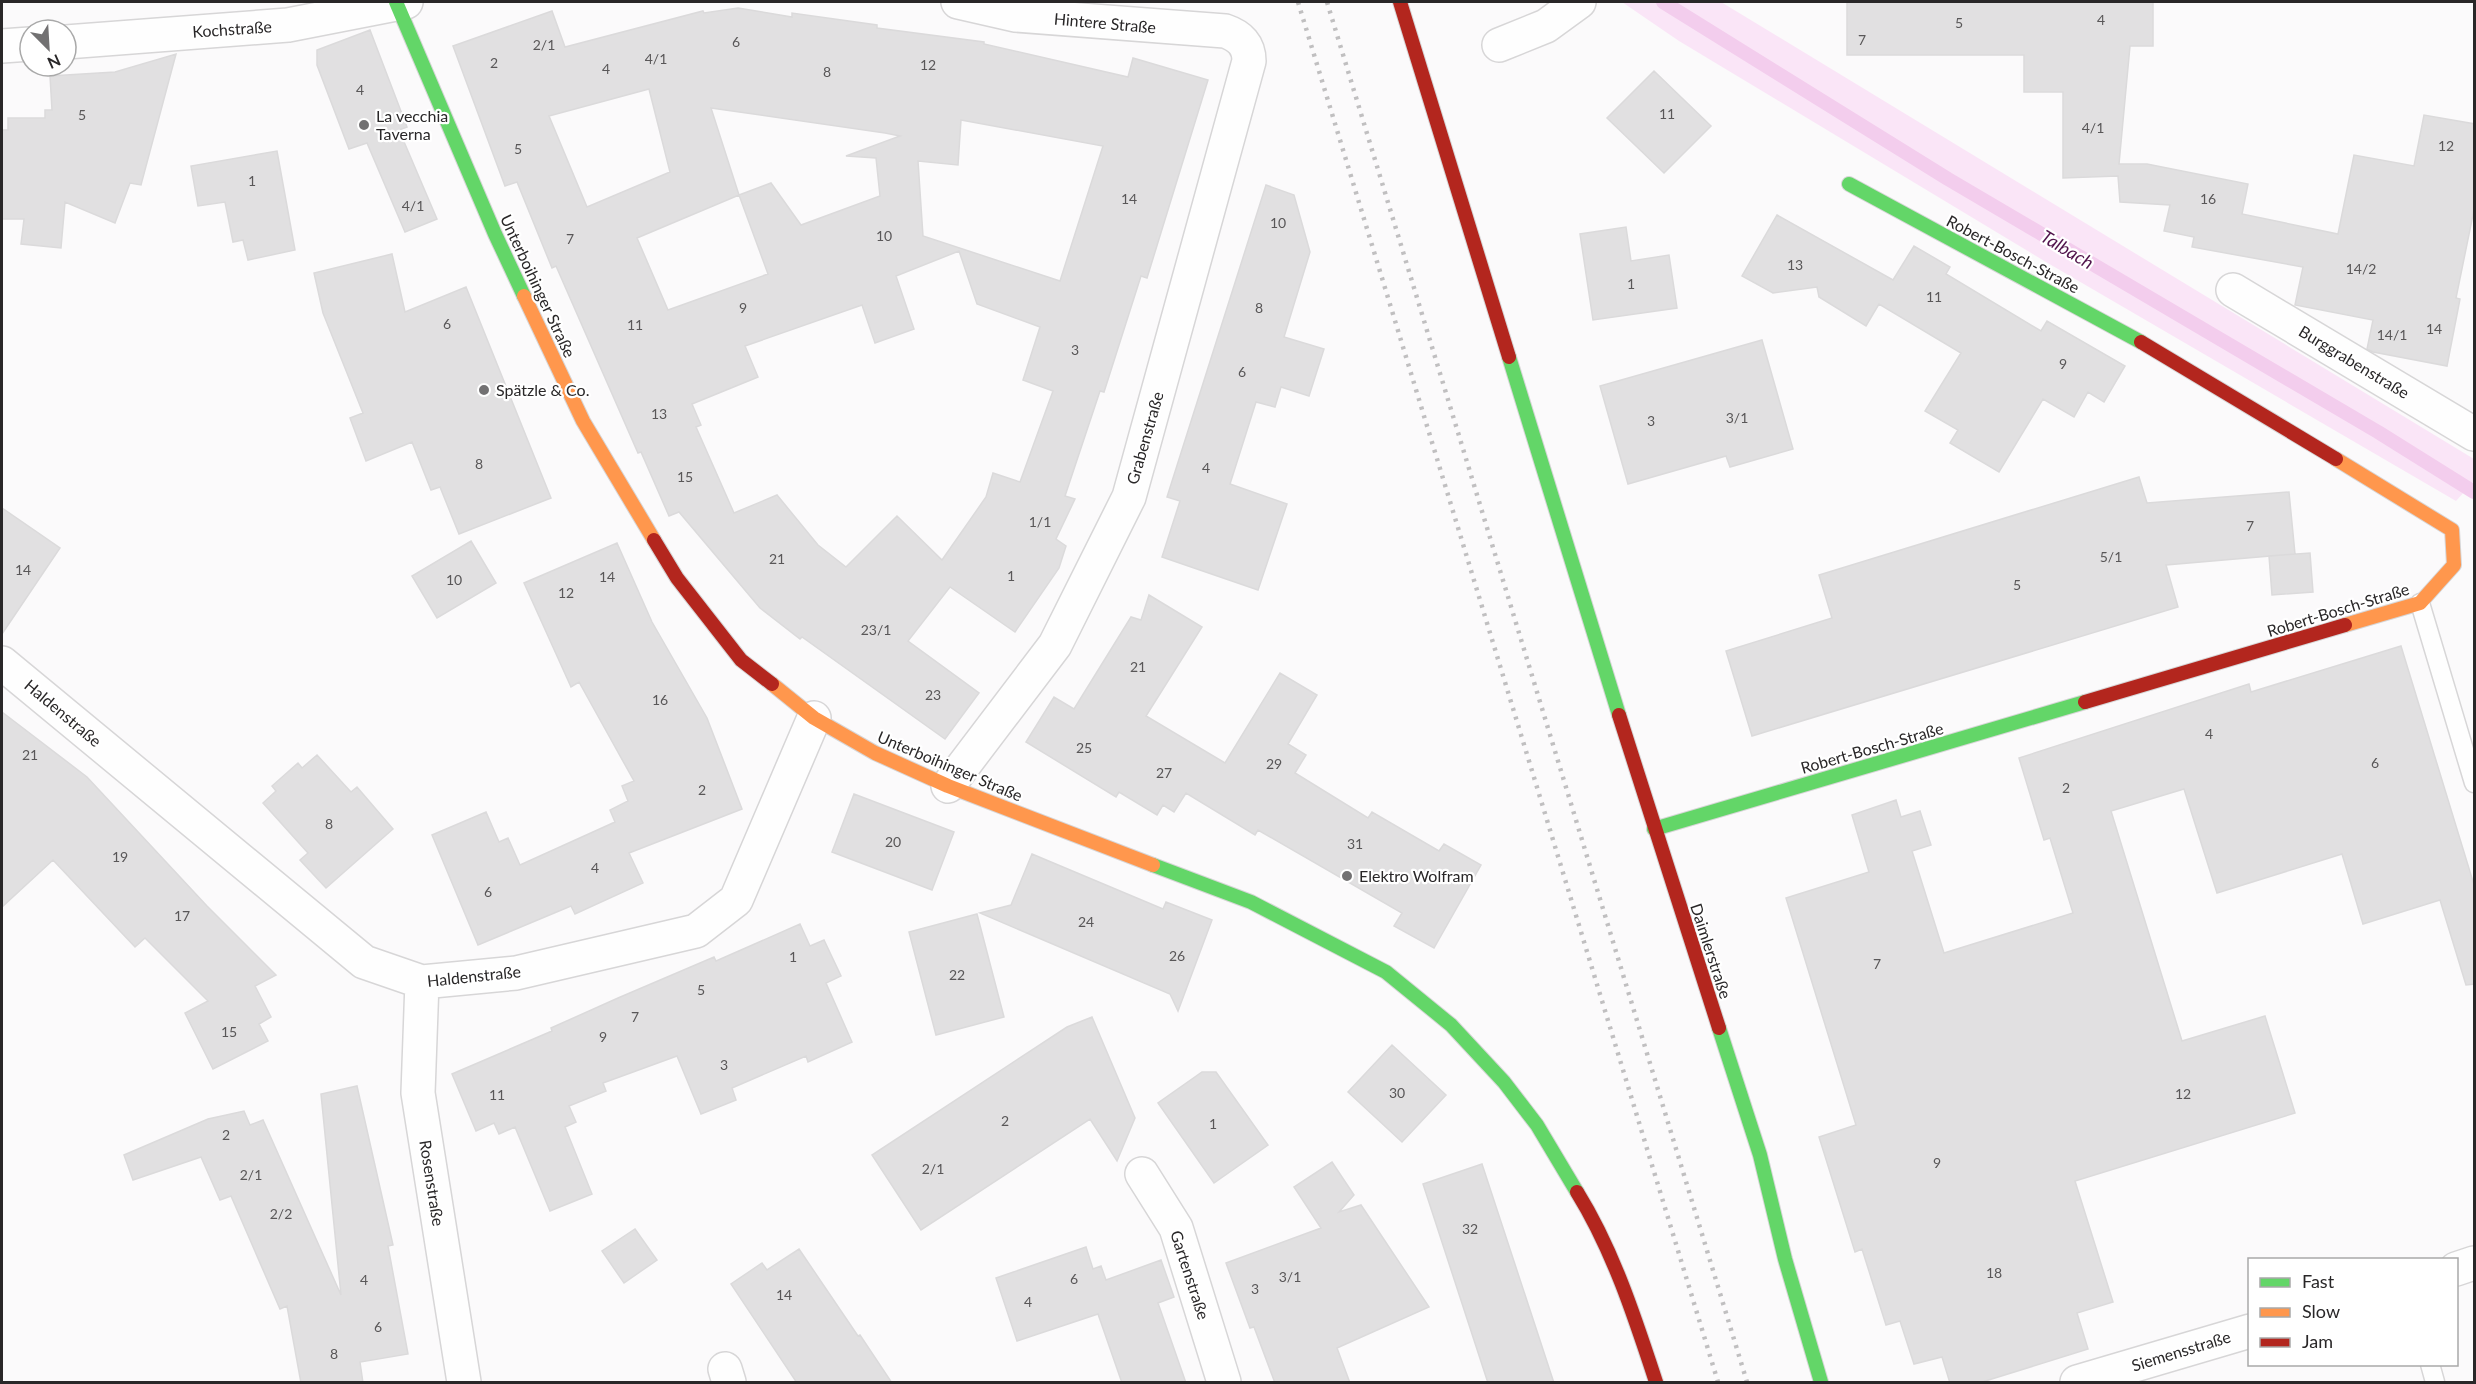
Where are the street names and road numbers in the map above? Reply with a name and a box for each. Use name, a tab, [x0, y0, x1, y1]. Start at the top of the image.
street label: Hintere Straße	[1053, 9, 1157, 36]
street label: Kochstraße	[192, 16, 272, 41]
street label: Unterboihinger Straße	[497, 211, 580, 360]
street label: Robert-Bosch-Straße	[1944, 211, 2083, 297]
street label: Burggrabenstraße	[2296, 321, 2413, 402]
street label: Grabenstraße	[1122, 389, 1167, 486]
street label: Robert-Bosch-Straße	[2264, 579, 2411, 640]
street label: Haldenstraße	[21, 675, 105, 750]
street label: Robert-Bosch-Straße	[1798, 718, 1945, 777]
street label: Unterboihinger Straße	[875, 726, 1025, 805]
street label: Daimlerstraße	[1687, 901, 1736, 1001]
street label: Haldenstraße	[426, 961, 522, 990]
street label: Rosenstraße	[416, 1139, 449, 1227]
street label: Gartenstraße	[1167, 1228, 1214, 1322]
street label: Siemensstraße	[2129, 1326, 2233, 1375]

